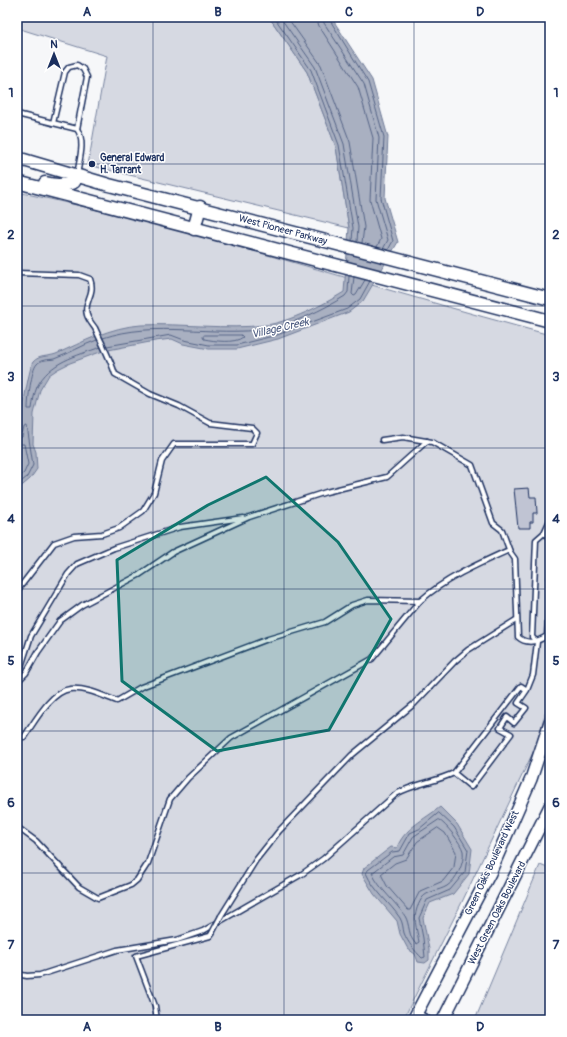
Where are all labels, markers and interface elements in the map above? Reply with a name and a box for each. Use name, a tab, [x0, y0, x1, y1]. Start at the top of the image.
text: A	[83, 4, 92, 20]
text: B	[214, 4, 222, 20]
text: C	[345, 4, 353, 20]
text: D	[476, 4, 484, 20]
north arrow	[34, 34, 74, 74]
text: N	[50, 38, 58, 51]
text: 1	[8, 85, 14, 101]
text: 1	[553, 85, 559, 101]
place label: General Edward H. Tarrant	[100, 152, 165, 176]
marker: General Edward H. Tarrant	[87, 159, 97, 169]
street label: West Pioneer Parkway	[237, 212, 329, 248]
text: 2	[7, 227, 15, 243]
text: 2	[552, 227, 560, 243]
water label: Village Creek	[250, 315, 311, 341]
text: 3	[7, 369, 15, 385]
text: 3	[552, 369, 560, 385]
text: 4	[7, 511, 15, 527]
text: 4	[552, 511, 560, 527]
text: 5	[7, 653, 15, 669]
text: 5	[552, 653, 560, 669]
text: 6	[7, 795, 15, 811]
text: 6	[552, 795, 560, 811]
street label: Green Oaks Boulevard West	[462, 808, 522, 917]
street label: West Green Oaks Boulevard	[466, 859, 528, 967]
text: 7	[8, 937, 15, 953]
text: 7	[553, 937, 560, 953]
text: A	[83, 1019, 92, 1035]
text: B	[214, 1019, 222, 1035]
text: C	[345, 1019, 353, 1035]
text: D	[476, 1019, 484, 1035]

